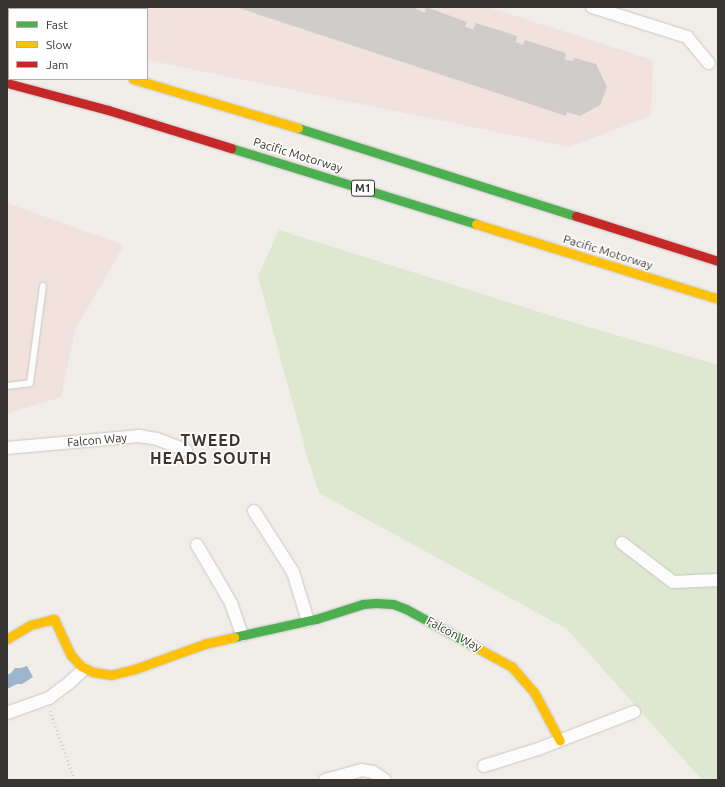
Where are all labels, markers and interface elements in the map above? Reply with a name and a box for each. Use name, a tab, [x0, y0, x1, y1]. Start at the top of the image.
legend	[8, 8, 148, 80]
text: Fast	[46, 18, 68, 31]
text: Slow	[46, 38, 72, 51]
text: Jam	[46, 58, 68, 71]
street label: Pacific Motorway	[252, 135, 344, 175]
road number: M1	[351, 179, 375, 197]
street label: Pacific Motorway	[562, 232, 654, 272]
street label: Falcon Way	[66, 430, 128, 450]
district label: TWEED HEADS SOUTH	[150, 430, 272, 468]
street label: Falcon Way	[424, 614, 484, 654]

